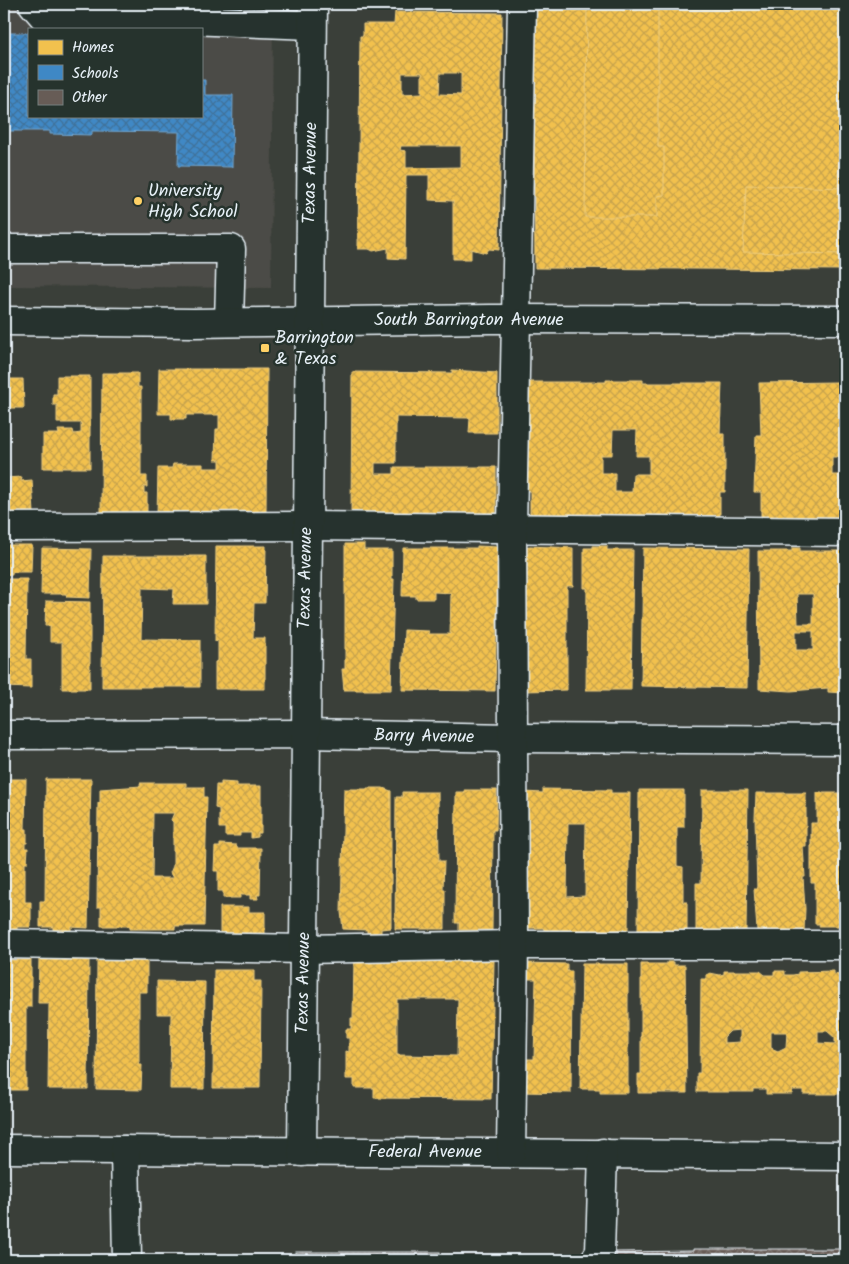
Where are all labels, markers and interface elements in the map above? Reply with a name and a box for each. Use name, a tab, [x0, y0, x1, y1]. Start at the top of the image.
legend	[28, 28, 202, 118]
text: Homes	[72, 36, 115, 60]
text: Schools	[72, 62, 119, 86]
text: Other	[72, 86, 108, 110]
street label: Texas Avenue	[296, 122, 326, 224]
place label: University High School	[148, 177, 238, 227]
marker: University High School	[132, 195, 144, 207]
street label: South Barrington Avenue	[374, 306, 564, 335]
place label: Barrington & Texas	[275, 324, 354, 374]
marker: Barrington & Texas	[259, 342, 271, 354]
street label: Texas Avenue	[291, 527, 321, 629]
street label: Barry Avenue	[374, 722, 474, 752]
street label: Texas Avenue	[289, 932, 319, 1034]
street label: Federal Avenue	[368, 1138, 482, 1167]

